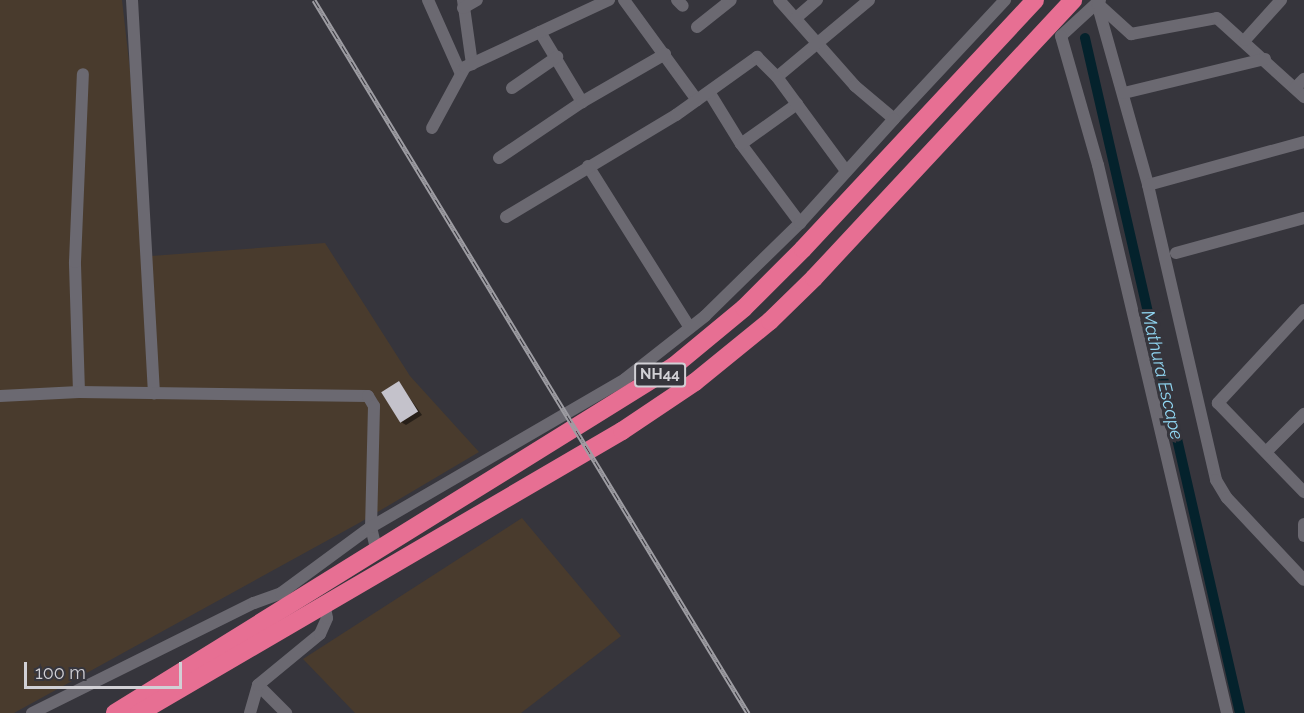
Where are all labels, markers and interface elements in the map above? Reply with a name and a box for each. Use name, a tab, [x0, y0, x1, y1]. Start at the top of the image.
water label: Mathura Escape	[1137, 308, 1187, 442]
road number: NH44	[633, 363, 687, 387]
scale bar	[27, 650, 184, 688]
text: 100 m	[35, 662, 86, 683]

